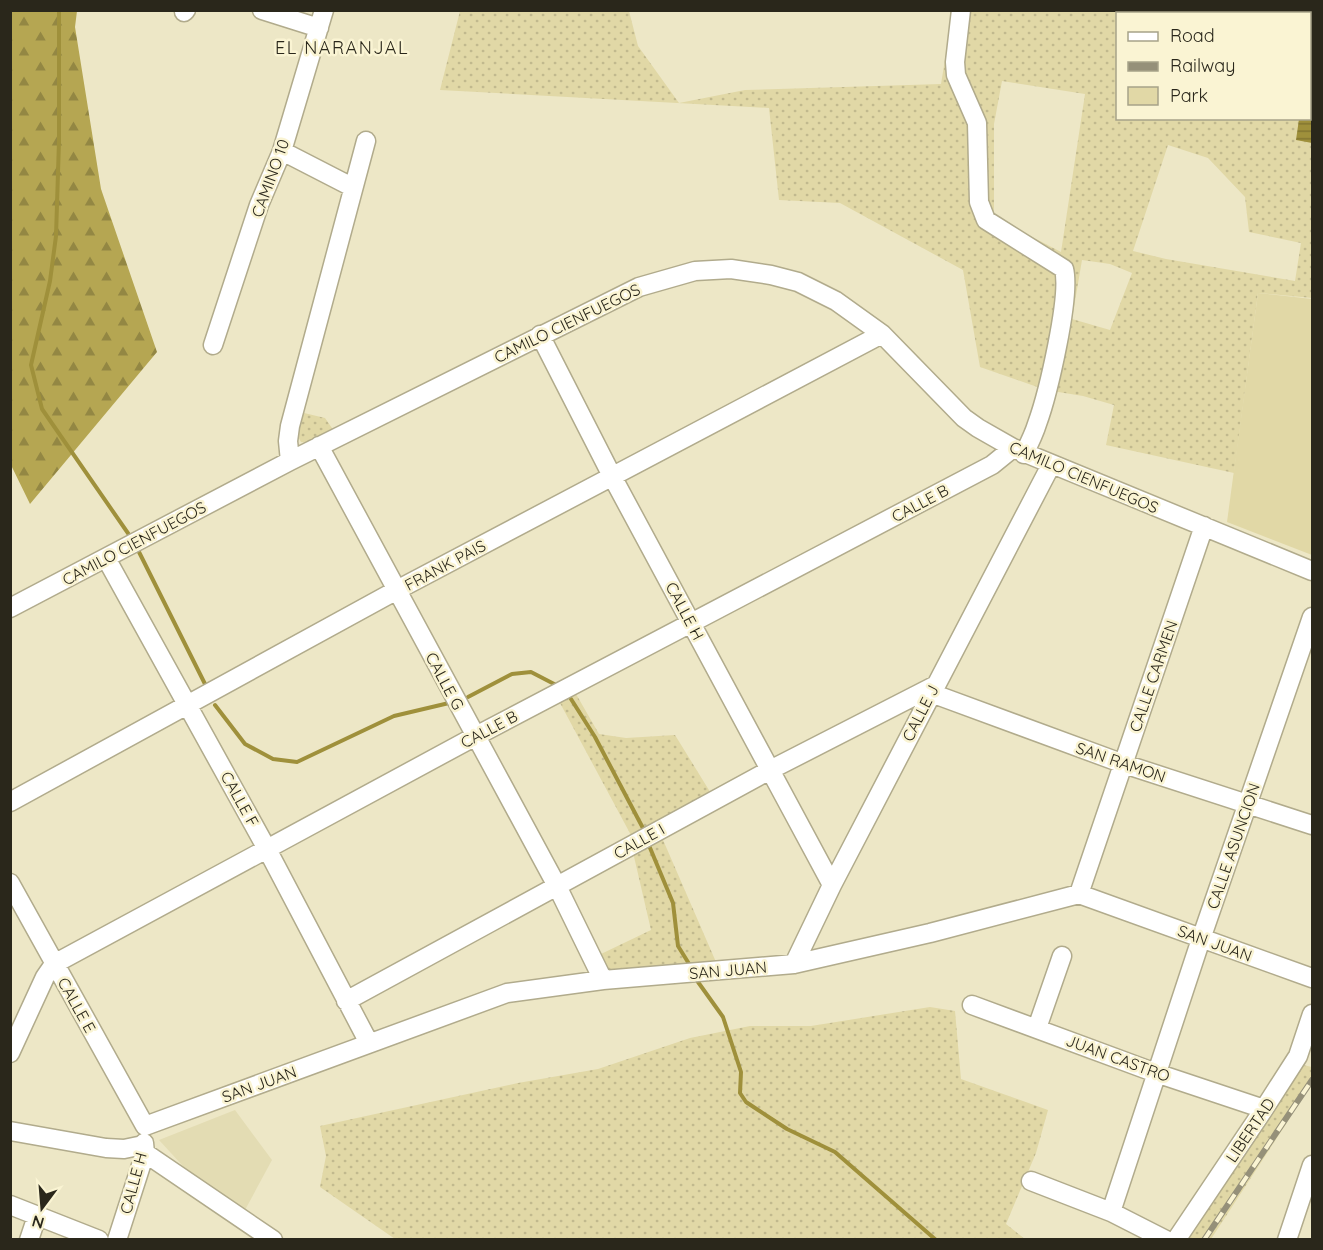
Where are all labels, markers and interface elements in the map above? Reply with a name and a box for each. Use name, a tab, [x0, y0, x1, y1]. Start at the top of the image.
legend	[1116, 12, 1311, 120]
text: Road	[1170, 24, 1215, 47]
district label: EL NARANJAL	[275, 36, 409, 59]
text: Railway	[1170, 54, 1236, 77]
text: Park	[1170, 84, 1208, 107]
street label: CAMINO 10	[247, 136, 293, 220]
street label: CAMILO CIENFUEGOS	[491, 279, 643, 367]
street label: CAMILO CIENFUEGOS	[1006, 437, 1162, 517]
street label: CALLE B	[888, 480, 952, 526]
street label: CAMILO CIENFUEGOS	[59, 497, 209, 589]
street label: FRANK PAIS	[401, 535, 489, 595]
street label: CALLE H	[661, 579, 709, 643]
street label: CALLE CARMEN	[1125, 618, 1181, 734]
street label: CALLE G	[422, 649, 468, 713]
street label: CALLE J	[897, 682, 943, 744]
street label: CALLE B	[457, 706, 521, 752]
street label: SAN RAMON	[1074, 737, 1168, 787]
street label: CALLE F	[217, 768, 263, 830]
street label: CALLE ASUNCION	[1202, 780, 1264, 912]
street label: CALLE I	[610, 819, 668, 863]
street label: SAN JUAN	[1175, 920, 1255, 966]
street label: SAN JUAN	[688, 957, 768, 983]
street label: CALLE E	[54, 974, 100, 1036]
street label: JUAN CASTRO	[1063, 1030, 1173, 1086]
street label: SAN JUAN	[219, 1061, 299, 1107]
street label: LIBERTAD	[1221, 1094, 1279, 1166]
street label: CALLE H	[115, 1150, 151, 1216]
north arrow	[12, 1178, 72, 1238]
text: N	[29, 1211, 46, 1234]

